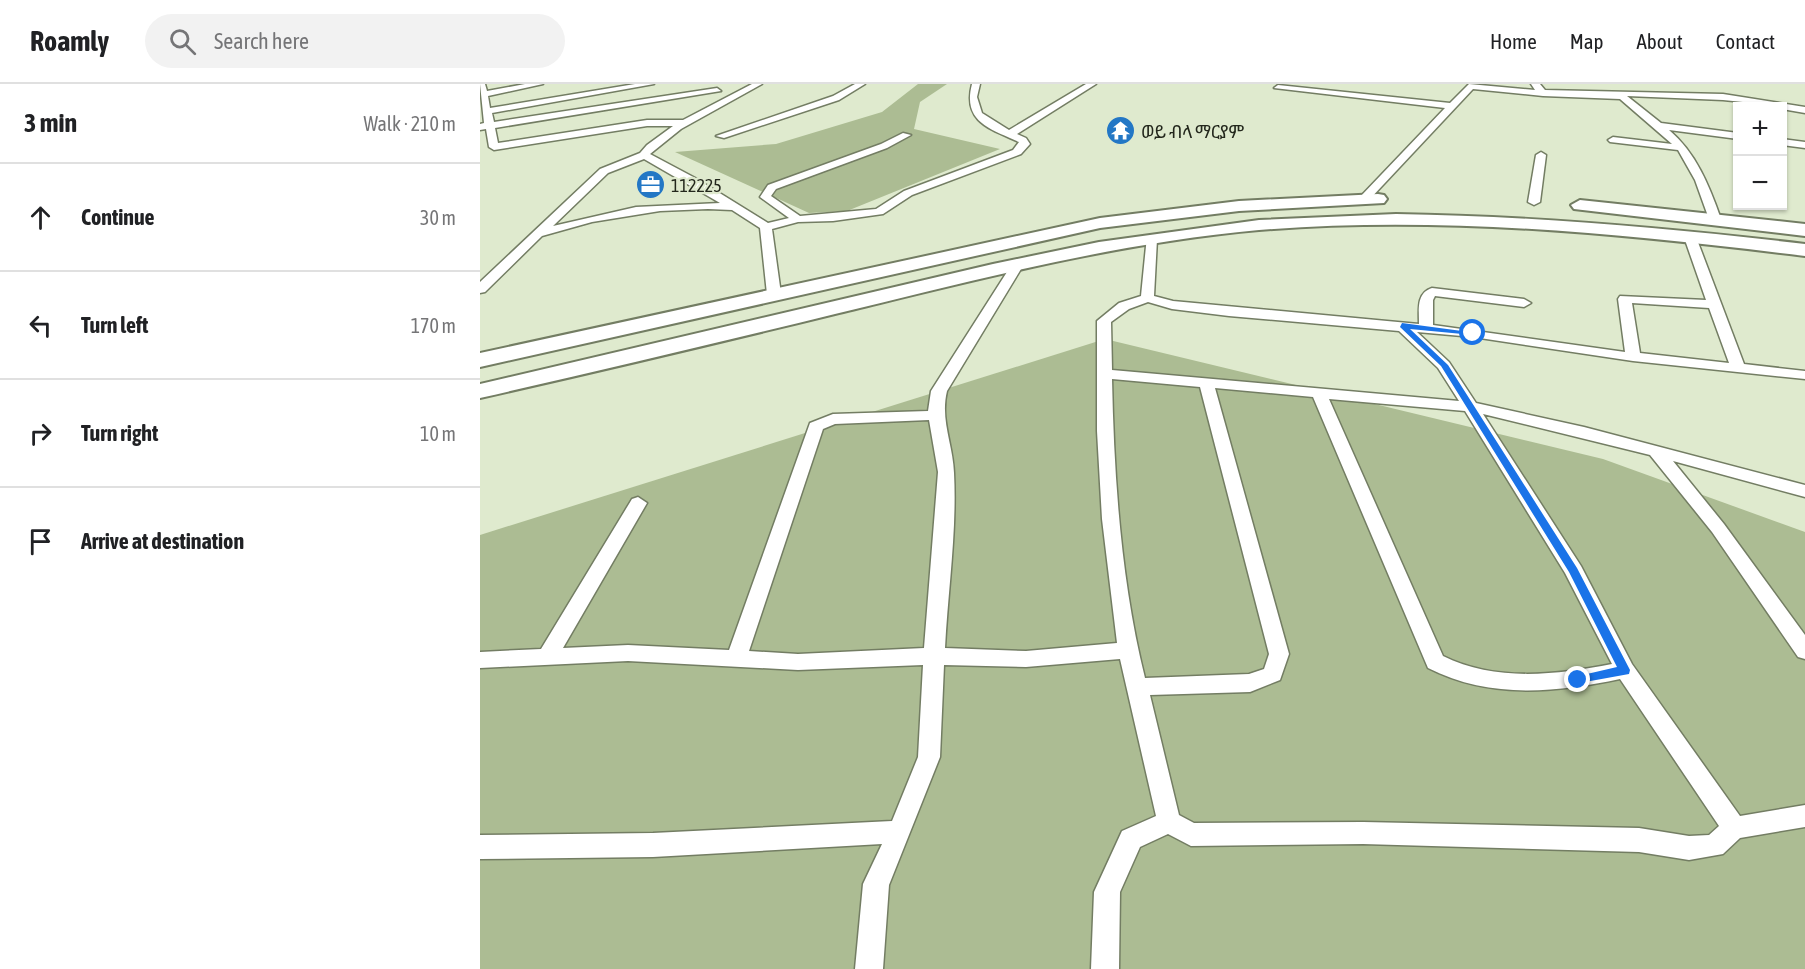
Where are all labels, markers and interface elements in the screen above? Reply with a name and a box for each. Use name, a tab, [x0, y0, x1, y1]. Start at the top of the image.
search box	[145, 14, 565, 68]
text: Roamly	[30, 25, 109, 57]
icon: search	[166, 25, 199, 58]
text: Search here	[214, 28, 309, 54]
text: Home	[1490, 29, 1537, 53]
text: Map	[1570, 29, 1604, 53]
text: About	[1637, 29, 1683, 53]
text: Contact	[1716, 29, 1775, 53]
map controls	[1733, 102, 1787, 210]
button: +	[1733, 102, 1787, 156]
text: 3 min	[24, 108, 77, 138]
text: Walk · 210 m	[364, 112, 456, 135]
temple icon: ወይ ብላ ማርያም	[1104, 115, 1136, 147]
place label: ወይ ብላ ማርያም	[1141, 121, 1245, 142]
button: −	[1733, 156, 1787, 210]
office icon: 112225	[634, 169, 666, 201]
place label: 112225	[671, 175, 722, 196]
icon: ahead	[24, 201, 57, 234]
text: Continue	[81, 204, 155, 230]
text: 30 m	[420, 206, 456, 229]
icon: left	[24, 309, 57, 342]
text: Turn left	[81, 312, 148, 338]
text: 170 m	[411, 314, 456, 337]
route start	[1459, 319, 1485, 345]
icon: right	[24, 417, 57, 450]
text: Turn right	[81, 420, 158, 446]
text: 10 m	[420, 422, 456, 445]
icon: arrive	[24, 525, 57, 558]
text: Arrive at destination	[81, 528, 244, 554]
route end	[1564, 666, 1590, 692]

